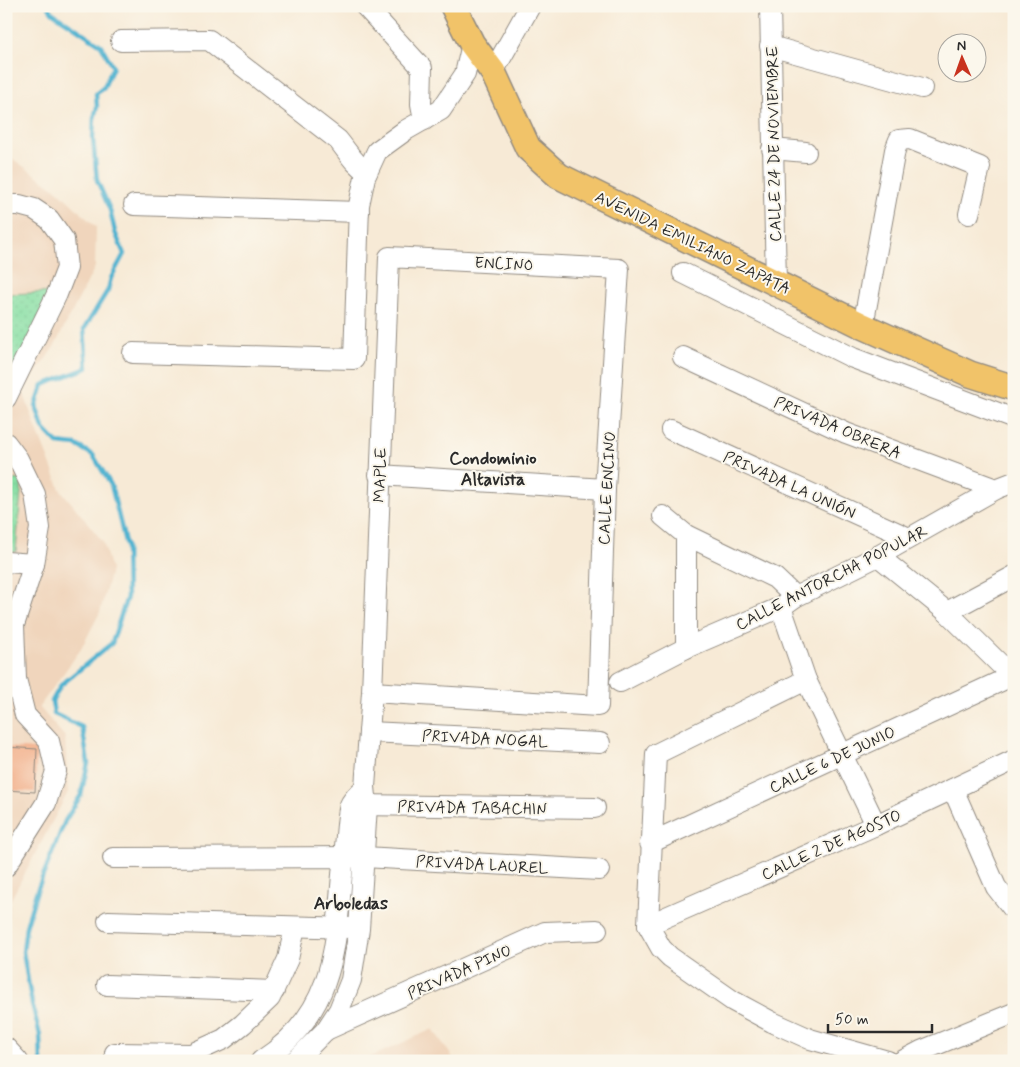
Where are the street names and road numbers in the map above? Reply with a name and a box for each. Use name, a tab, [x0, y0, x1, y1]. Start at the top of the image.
street label: CALLE 24 DE NOVIEMBRE	[762, 46, 787, 242]
street label: AVENIDA EMILIANO ZAPATA	[591, 187, 794, 300]
street label: ENCINO	[474, 252, 534, 277]
street label: PRIVADA OBRERA	[771, 392, 904, 465]
street label: CALLE ENCINO	[594, 431, 621, 545]
street label: MAPLE	[369, 447, 392, 503]
street label: PRIVADA LA UNIÓN	[720, 447, 859, 524]
street label: CALLE ANTORCHA POPULAR	[732, 521, 931, 636]
street label: CALLE 6 DE JUNIO	[766, 722, 899, 799]
street label: PRIVADA NOGAL	[421, 726, 549, 753]
street label: PRIVADA TABACHIN	[397, 797, 547, 820]
street label: CALLE 2 DE AGOSTO	[758, 805, 905, 886]
street label: PRIVADA LAUREL	[415, 852, 549, 879]
street label: PRIVADA PINO	[404, 940, 515, 1005]

